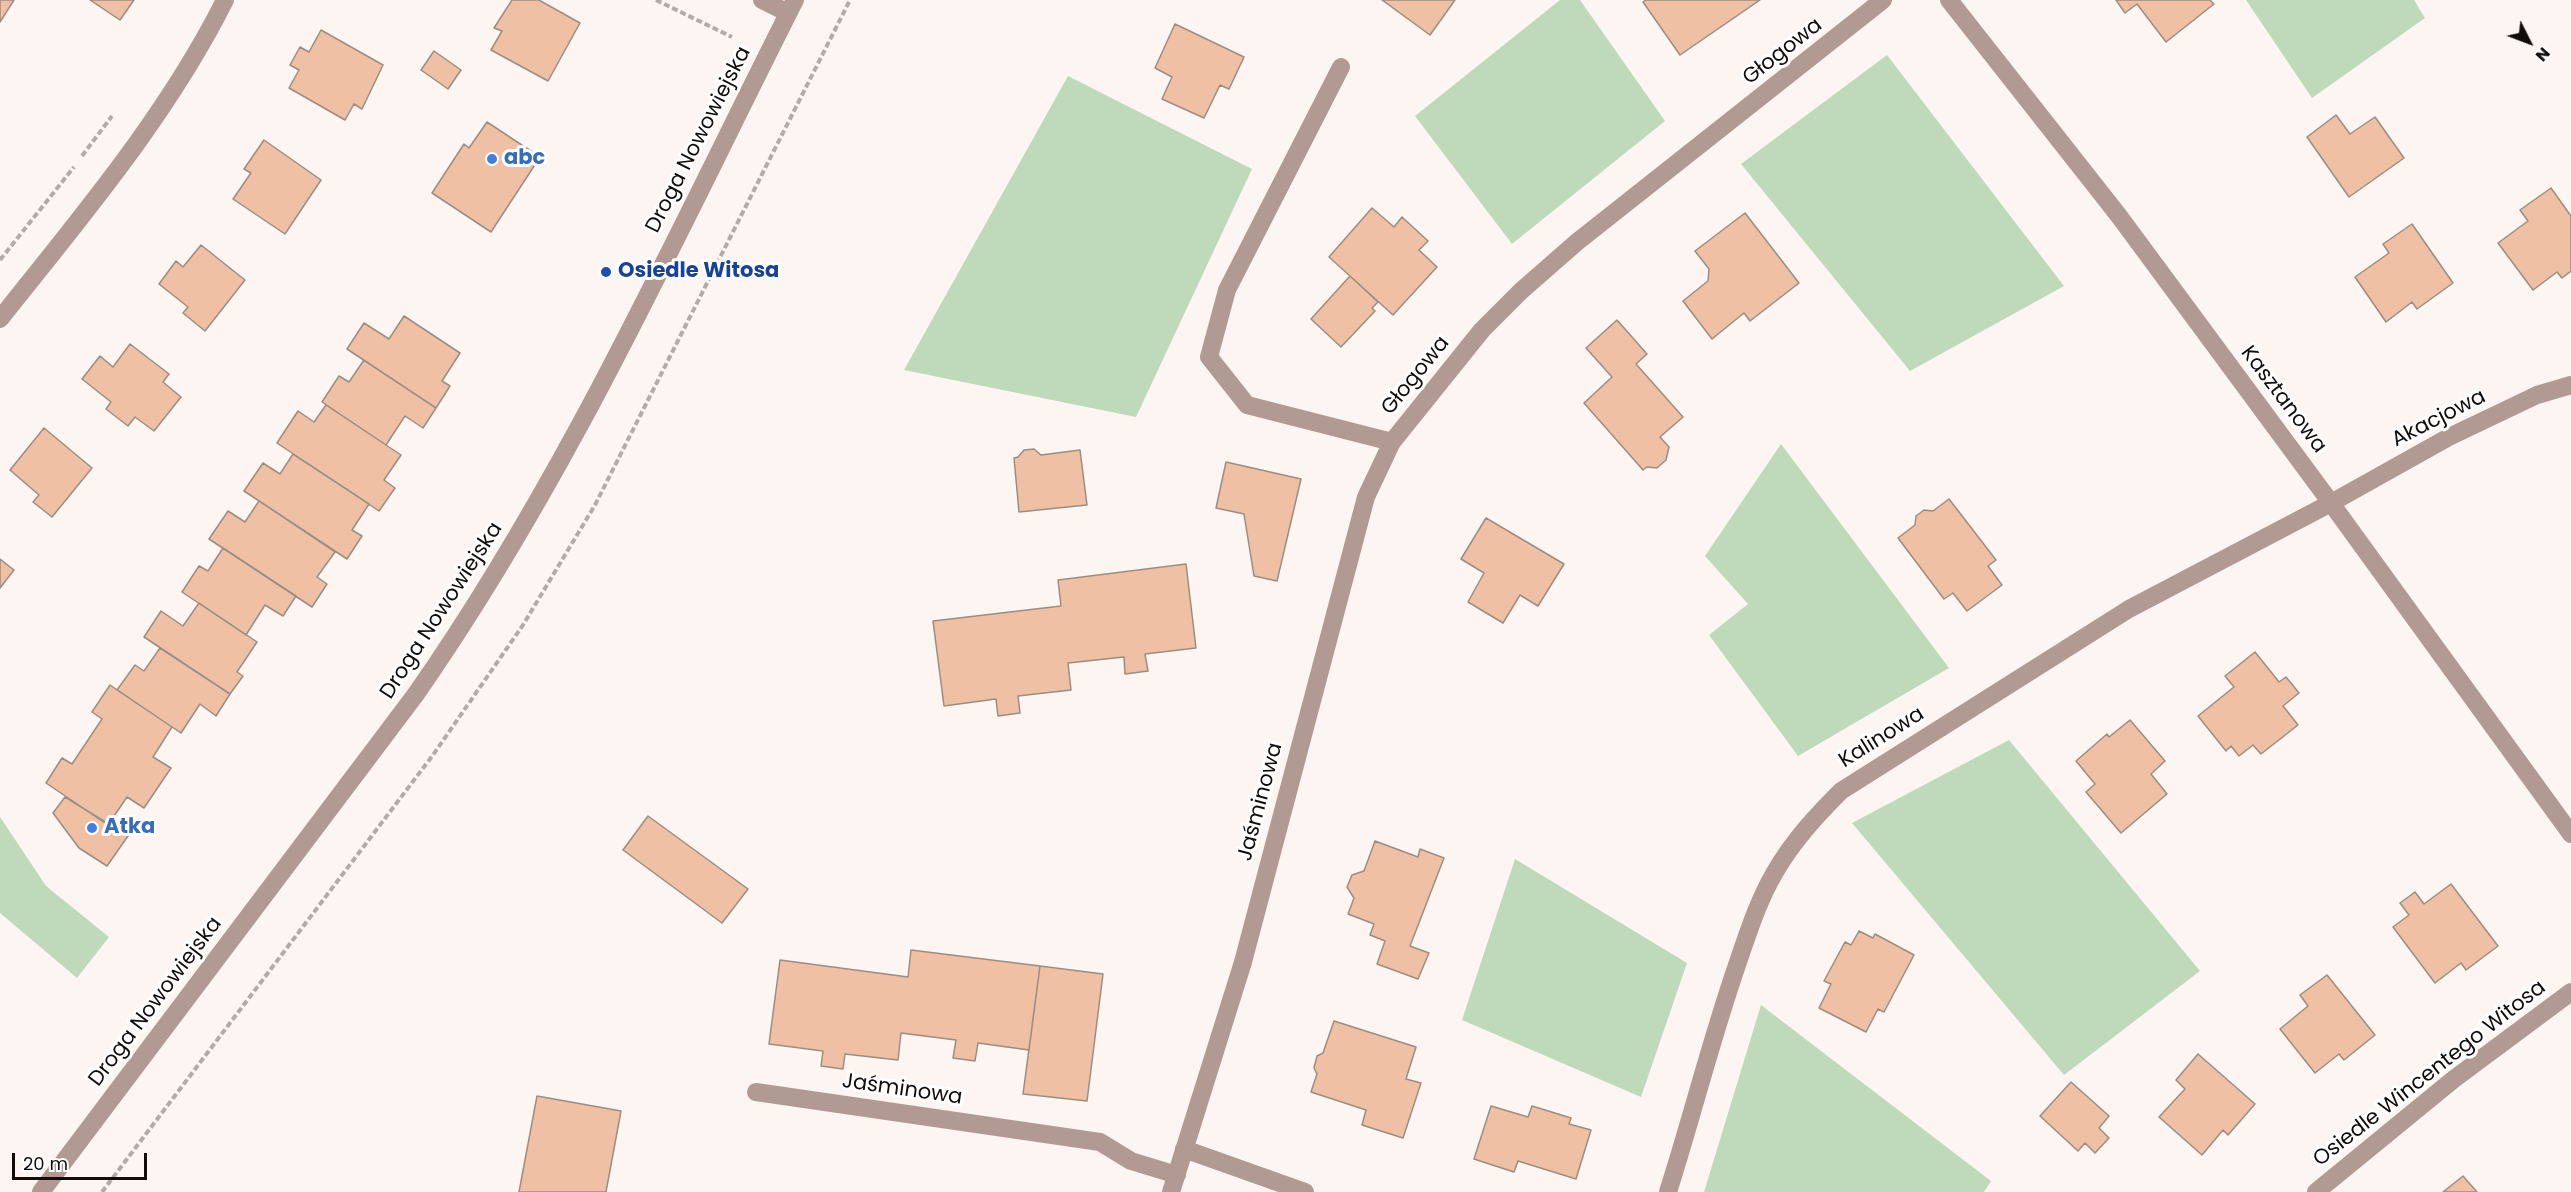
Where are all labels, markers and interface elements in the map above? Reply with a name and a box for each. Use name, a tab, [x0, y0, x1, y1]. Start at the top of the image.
north arrow	[2499, 12, 2559, 72]
street label: Głogowa	[1738, 13, 1828, 91]
text: N	[2530, 42, 2555, 67]
street label: Droga Nowowiejska	[641, 43, 757, 237]
place label: abc	[504, 146, 545, 172]
marker: abc	[485, 152, 499, 166]
place label: Osiedle Witosa	[618, 259, 779, 285]
marker: Osiedle Witosa	[599, 265, 613, 279]
street label: Głogowa	[1377, 332, 1455, 420]
street label: Kasztanowa	[2235, 342, 2331, 458]
street label: Akacjowa	[2388, 385, 2490, 453]
street label: Droga Nowowiejska	[375, 518, 509, 704]
street label: Kalinowa	[1835, 702, 1929, 774]
street label: Jaśminowa	[1233, 740, 1289, 864]
place label: Atka	[104, 815, 155, 841]
marker: Atka	[85, 821, 99, 835]
street label: Droga Nowowiejska	[84, 912, 228, 1092]
street label: Osiedle Wincentego Witosa	[2309, 975, 2551, 1173]
street label: Jaśminowa	[840, 1069, 964, 1111]
scale bar	[15, 1141, 150, 1179]
text: 20 m	[23, 1151, 68, 1176]

